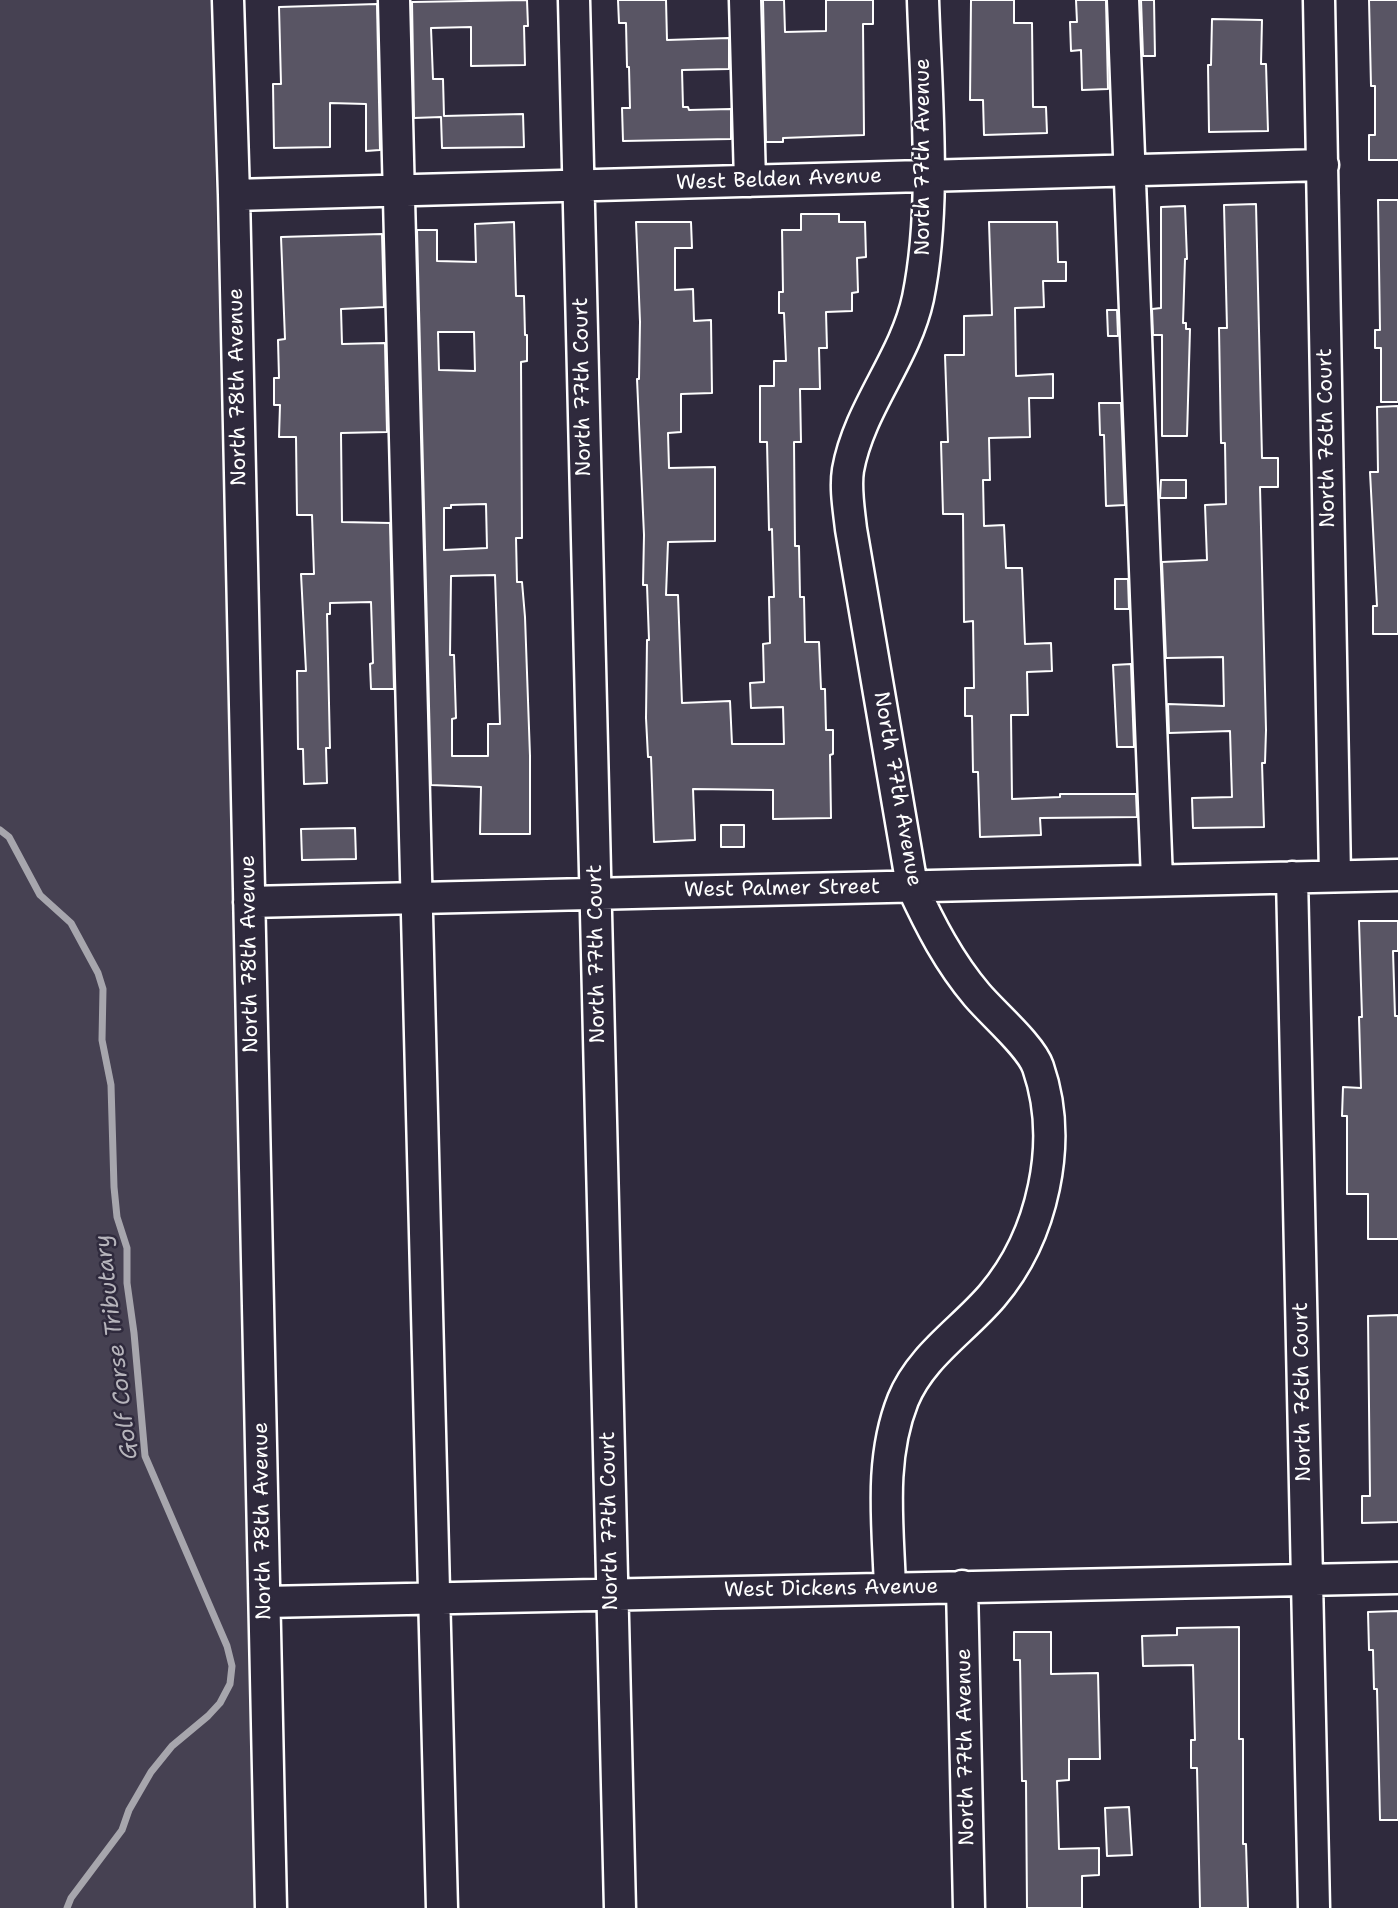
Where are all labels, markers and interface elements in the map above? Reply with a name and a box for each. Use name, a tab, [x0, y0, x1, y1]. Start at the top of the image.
street label: North 77th Avenue	[911, 58, 937, 256]
street label: West Belden Avenue	[676, 164, 882, 196]
street label: North 78th Avenue	[224, 288, 252, 486]
street label: North 77th Court	[569, 297, 597, 477]
street label: North 76th Court	[1313, 348, 1341, 528]
street label: North 77th Avenue	[867, 689, 927, 889]
street label: North 78th Avenue	[236, 855, 264, 1053]
street label: North 77th Court	[583, 864, 611, 1044]
street label: West Palmer Street	[684, 875, 880, 903]
water label: Golf Corse Tributary	[90, 1233, 144, 1461]
street label: North 76th Court	[1289, 1302, 1317, 1482]
street label: North 78th Avenue	[249, 1422, 277, 1620]
street label: North 77th Court	[596, 1431, 624, 1611]
street label: West Dickens Avenue	[724, 1575, 938, 1603]
street label: North 77th Avenue	[952, 1648, 980, 1846]

